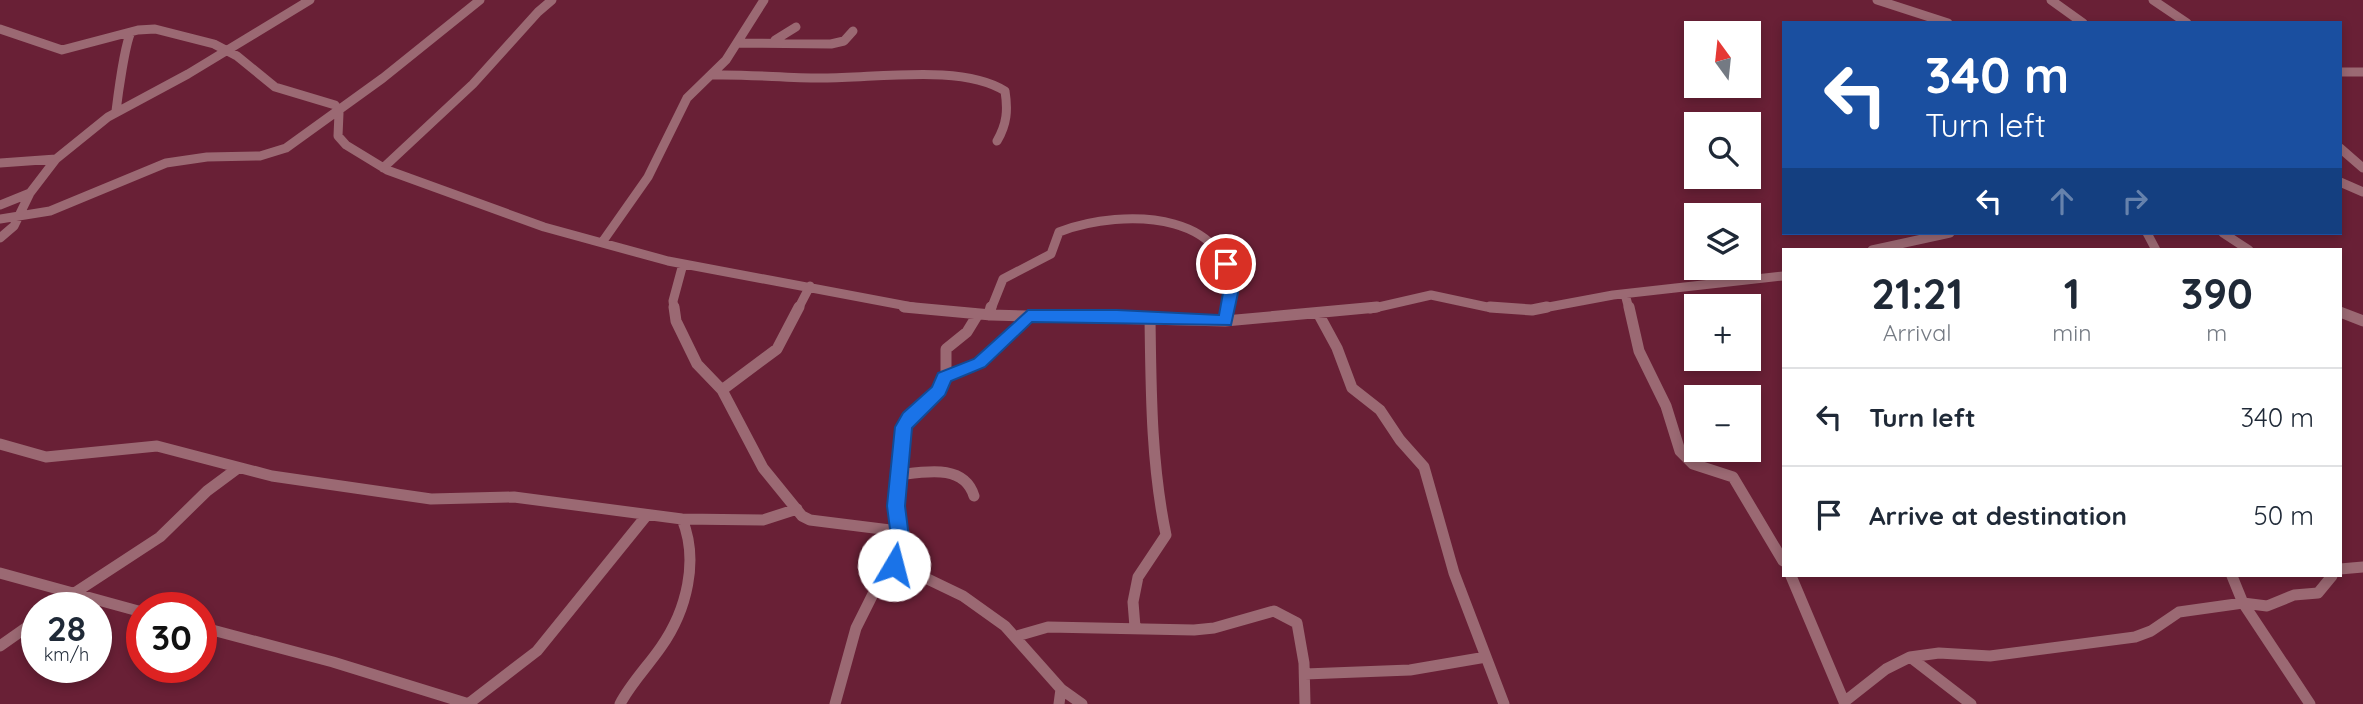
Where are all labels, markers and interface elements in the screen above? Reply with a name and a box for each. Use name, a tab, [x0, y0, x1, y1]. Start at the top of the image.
north arrow	[1684, 21, 1760, 98]
map controls	[1684, 21, 1761, 462]
text: 340 m	[1925, 44, 2069, 105]
icon: left	[1810, 49, 1901, 140]
text: Turn left	[1925, 105, 2046, 145]
button: search	[1684, 112, 1761, 189]
icon: left	[1970, 182, 2008, 220]
icon: ahead	[2043, 182, 2081, 220]
icon: right	[2116, 182, 2154, 220]
button: layers	[1684, 203, 1761, 280]
pin	[1196, 234, 1256, 294]
icon: arrive	[1207, 245, 1245, 283]
text: 21:21	[1871, 267, 1963, 320]
text: 1	[2064, 267, 2080, 320]
text: 390	[2181, 267, 2253, 320]
button: +	[1684, 294, 1761, 371]
text: Arrival	[1883, 318, 1952, 347]
text: min	[2052, 318, 2091, 347]
text: m	[2206, 318, 2227, 347]
button: −	[1684, 385, 1761, 462]
icon: left	[1810, 398, 1848, 436]
text: Turn left	[1869, 401, 1976, 434]
text: 340 m	[2240, 401, 2314, 434]
icon: arrive	[1810, 496, 1848, 534]
text: Arrive at destination	[1869, 499, 2127, 532]
text: 50 m	[2254, 499, 2314, 532]
position arrow	[857, 528, 931, 602]
speed limit sign: 30	[126, 592, 217, 683]
text: 28	[47, 606, 86, 650]
text: km/h	[44, 643, 89, 666]

